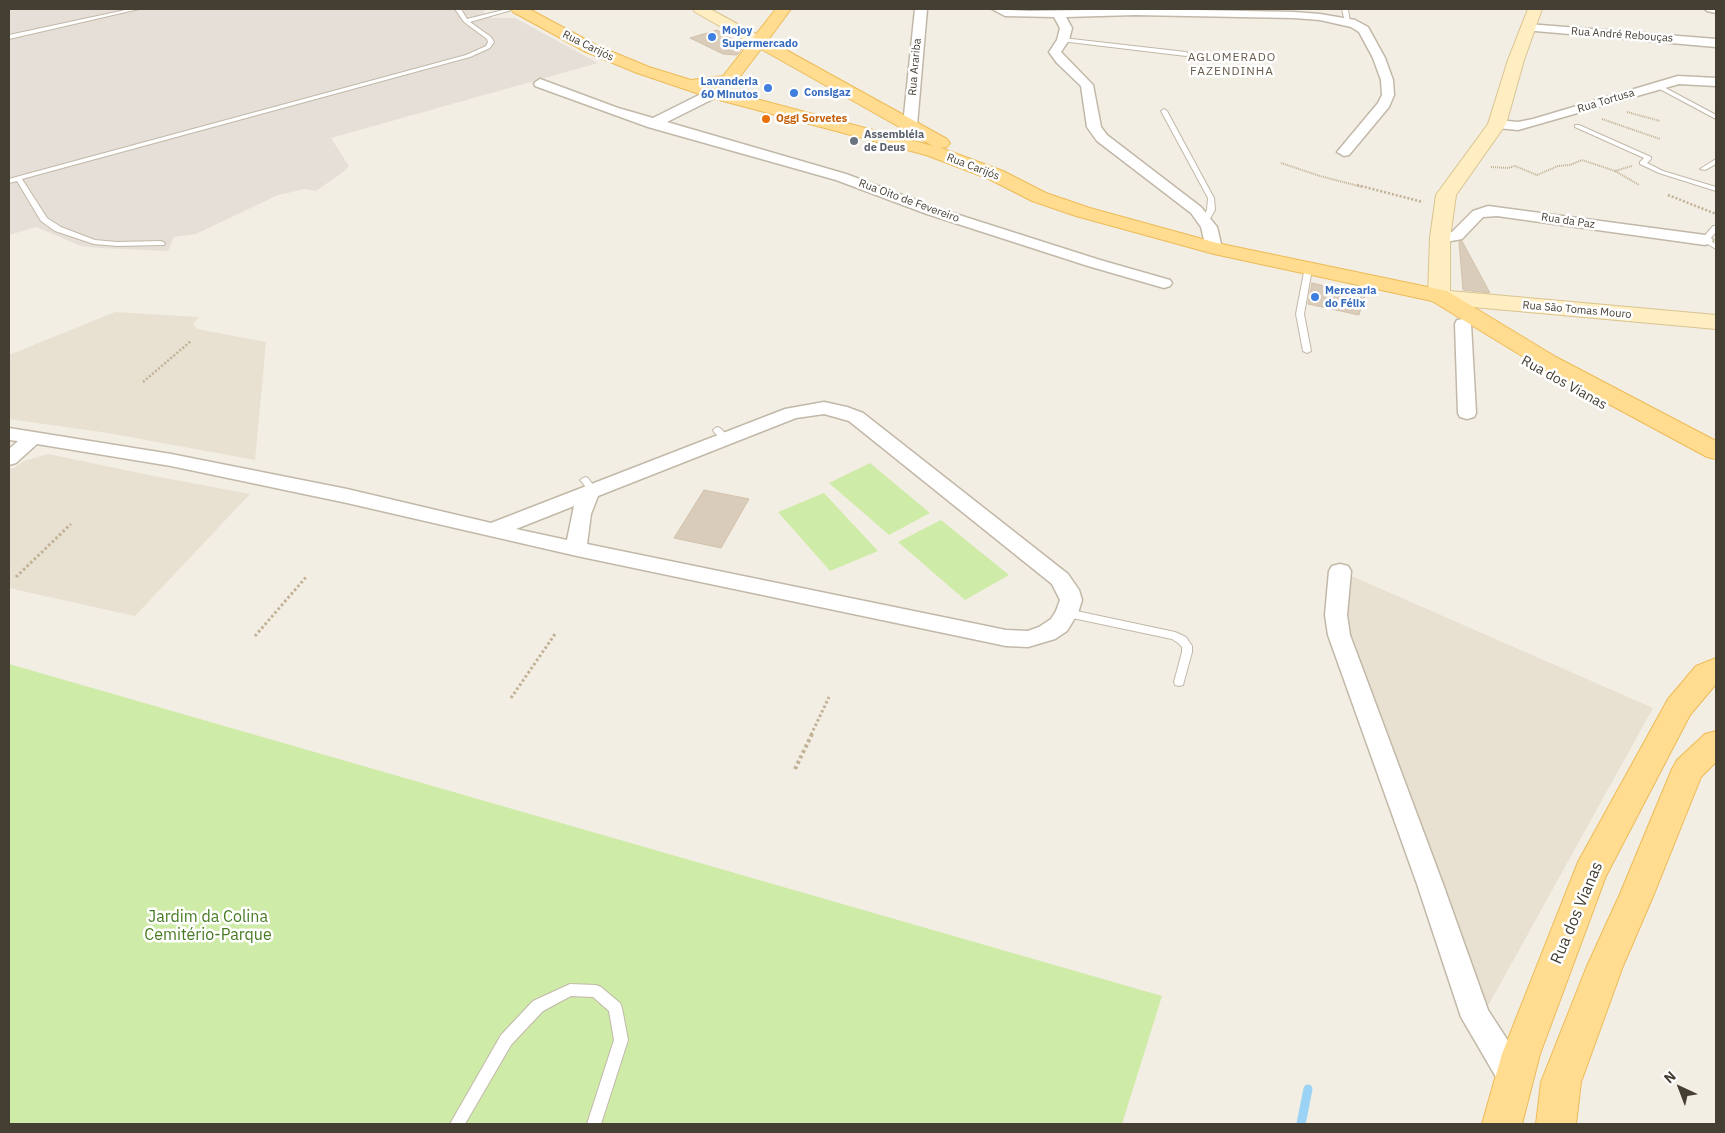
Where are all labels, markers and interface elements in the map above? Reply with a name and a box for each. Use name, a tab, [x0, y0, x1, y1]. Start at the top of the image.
place label: Mojoy Supermercado	[722, 24, 798, 50]
street label: Rua André Rebouças	[1570, 25, 1674, 45]
street label: Rua Carijós	[560, 28, 616, 64]
marker: Mojoy Supermercado	[706, 31, 718, 43]
street label: Rua Arariba	[906, 38, 924, 96]
district label: AGLOMERADO FAZENDINHA	[1186, 51, 1278, 79]
place label: Lavanderia 60 Minutos	[701, 75, 758, 101]
marker: Lavanderia 60 Minutos	[762, 82, 774, 94]
place label: Consigaz	[804, 86, 851, 100]
street label: Rua Tortusa	[1576, 86, 1636, 116]
marker: Consigaz	[788, 87, 800, 99]
place label: Oggi Sorvetes	[776, 112, 847, 126]
marker: Oggi Sorvetes	[760, 113, 772, 125]
place label: Assembléia de Deus	[864, 128, 924, 154]
marker: Assembléia de Deus	[848, 135, 860, 147]
street label: Rua Carijós	[945, 151, 1001, 183]
street label: Rua Oito de Fevereiro	[857, 177, 961, 225]
street label: Rua da Paz	[1540, 211, 1596, 231]
place label: Mercearia do Félix	[1325, 284, 1377, 310]
marker: Mercearia do Félix	[1309, 291, 1321, 303]
street label: Rua São Tomas Mouro	[1522, 299, 1632, 321]
street label: Rua dos Vianas	[1518, 352, 1610, 414]
street label: Rua dos Vianas	[1547, 859, 1607, 967]
park label: Jardim da Colina Cemitério-Parque	[144, 907, 272, 945]
north arrow	[1655, 1063, 1705, 1113]
text: N	[1660, 1067, 1680, 1087]

